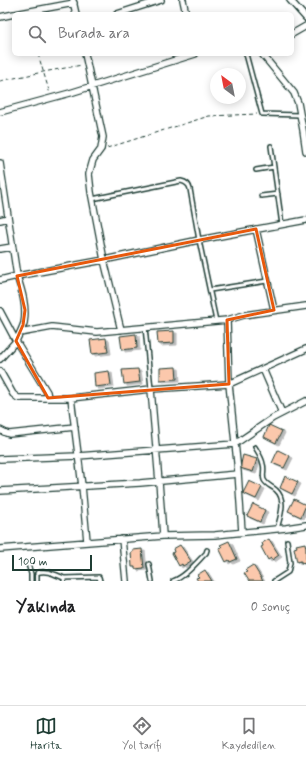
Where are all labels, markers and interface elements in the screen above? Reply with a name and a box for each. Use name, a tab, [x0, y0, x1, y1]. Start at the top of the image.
search box	[12, 12, 294, 56]
icon: search	[26, 23, 48, 45]
text: Burada ara	[58, 24, 130, 44]
north arrow	[210, 68, 246, 104]
scale bar	[12, 553, 92, 572]
text: 100 m	[18, 555, 48, 569]
text: Yakında	[16, 596, 76, 618]
text: 0 sonuç	[251, 599, 290, 616]
tab: Harita	[30, 715, 62, 753]
tab: Yol tarifi	[122, 715, 161, 753]
tab: Kaydedilen	[222, 715, 276, 753]

